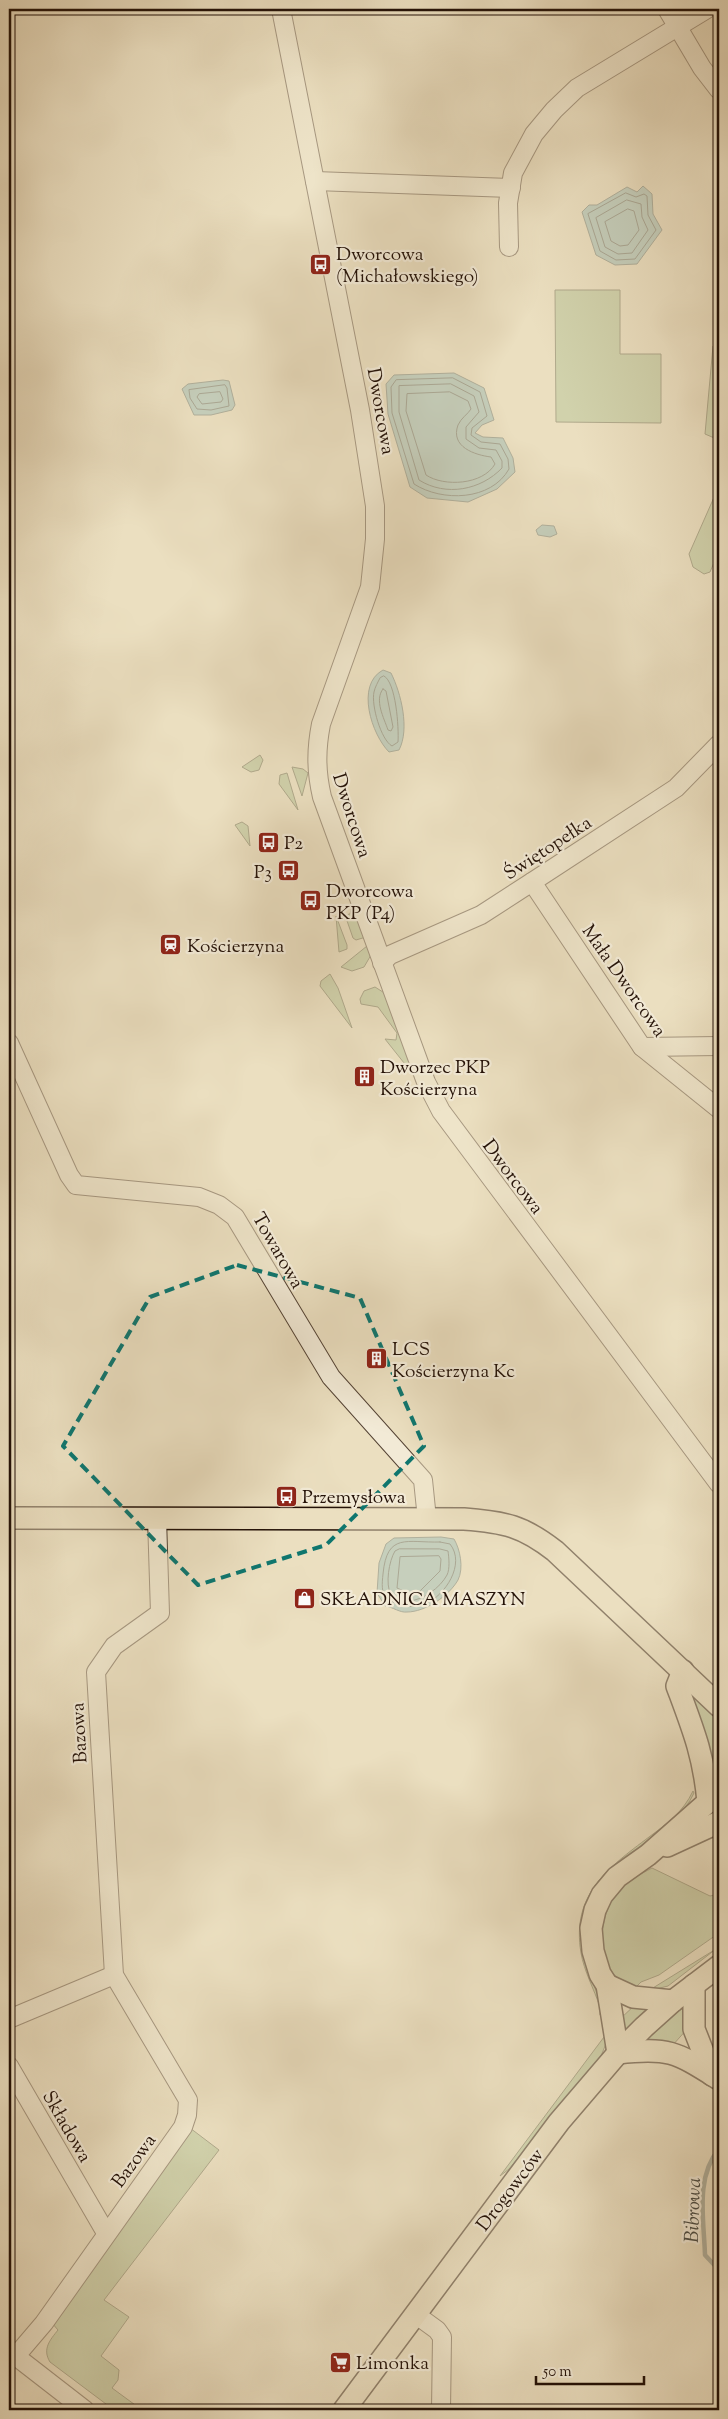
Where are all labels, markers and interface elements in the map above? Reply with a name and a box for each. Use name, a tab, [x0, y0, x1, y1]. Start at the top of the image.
place label: Dworcowa (Michałowskiego)	[336, 242, 478, 291]
bus stop icon: Dworcowa (Michałowskiego)	[308, 252, 332, 276]
street label: Dworcowa	[359, 366, 400, 457]
street label: Dworcowa	[324, 770, 377, 862]
street label: Świętopełka	[499, 810, 598, 888]
bus stop icon: P2	[256, 830, 280, 854]
place label: P2	[284, 831, 303, 858]
bus stop icon: P3	[276, 859, 300, 883]
place label: P3	[254, 860, 272, 887]
place label: Dworcowa PKP (P4)	[326, 879, 414, 928]
bus stop icon: Dworcowa PKP (P4)	[298, 889, 322, 913]
street label: Mała Dworcowa	[574, 920, 672, 1043]
station icon: Kościerzyna	[159, 933, 183, 957]
place label: Kościerzyna	[187, 934, 285, 961]
place label: Dworzec PKP Kościerzyna	[380, 1055, 490, 1104]
building icon: Dworzec PKP Kościerzyna	[352, 1065, 376, 1089]
street label: Dworcowa	[475, 1134, 549, 1221]
street label: Towarowa	[244, 1208, 310, 1295]
place label: LCS Kościerzyna Kc	[392, 1337, 515, 1386]
building icon: LCS Kościerzyna Kc	[364, 1347, 388, 1371]
bus stop icon: Przemysłowa	[274, 1484, 298, 1508]
place label: Przemysłowa	[302, 1485, 406, 1512]
shop icon: SKŁADNICA MASZYN	[292, 1586, 316, 1610]
place label: SKŁADNICA MASZYN	[320, 1587, 525, 1614]
street label: Bazowa	[65, 1702, 96, 1764]
street label: Składowa	[34, 2086, 97, 2168]
street label: Bazowa	[106, 2129, 164, 2194]
street label: Drogowców	[471, 2143, 551, 2238]
water label: Bibrowa	[679, 2177, 710, 2243]
supermarket icon: Limonka	[328, 2350, 352, 2374]
place label: Limonka	[356, 2351, 429, 2378]
scale bar	[536, 2354, 643, 2386]
text: 50 m	[542, 2362, 572, 2383]

